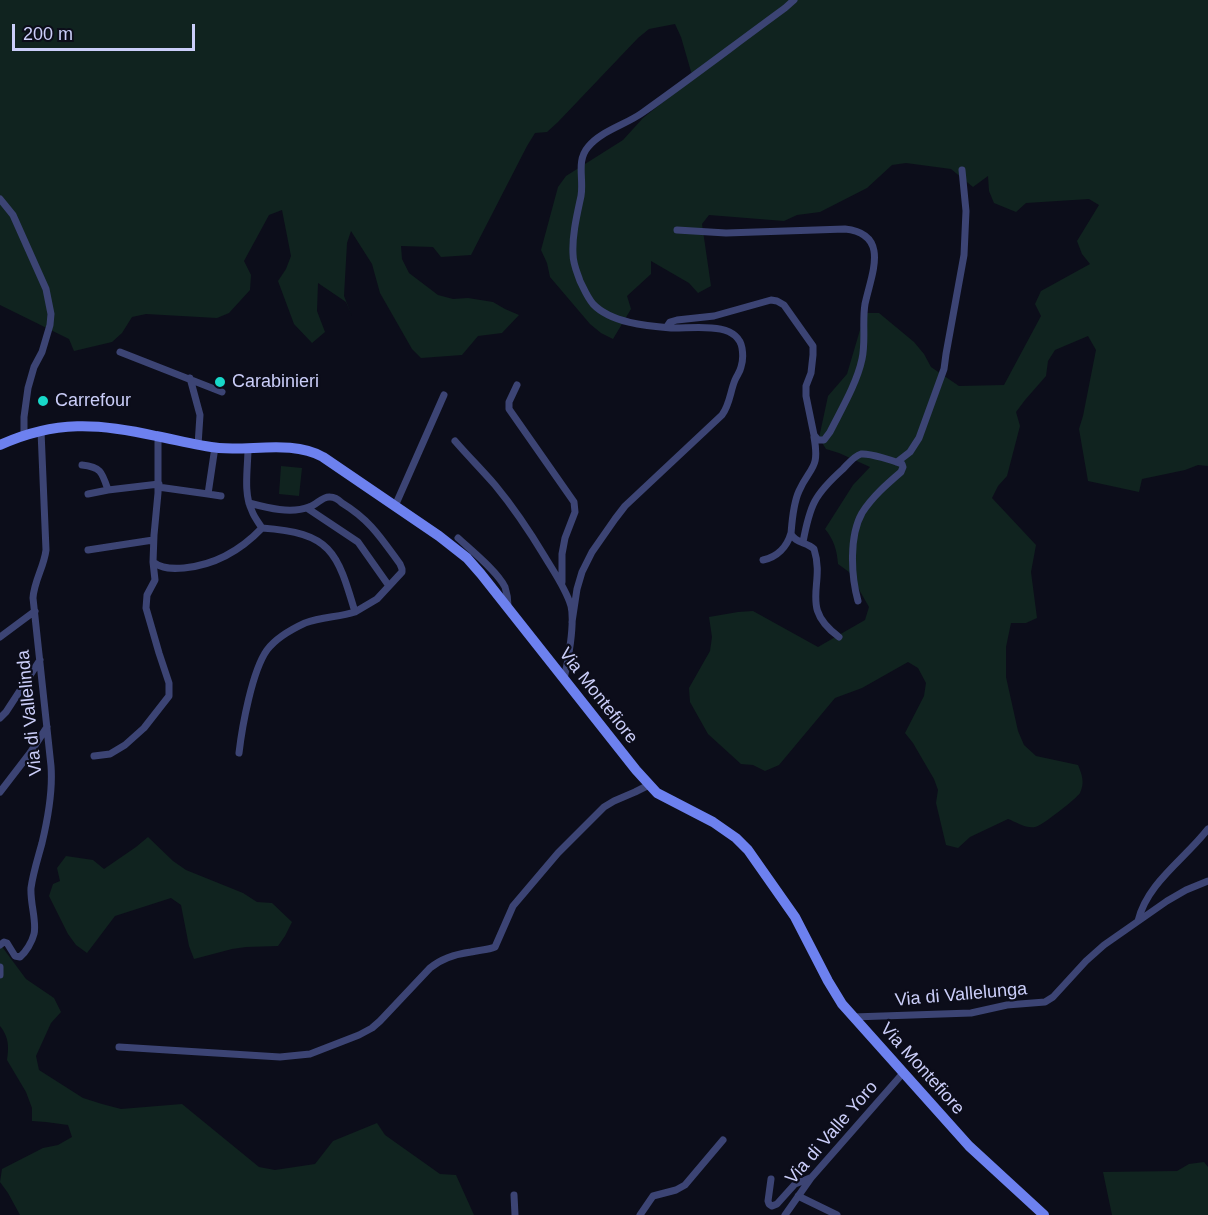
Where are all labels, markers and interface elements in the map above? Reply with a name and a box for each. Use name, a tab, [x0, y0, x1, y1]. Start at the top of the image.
scale bar	[15, 12, 198, 50]
text: 200 m	[23, 24, 73, 44]
place label: Carabinieri	[232, 371, 319, 393]
marker: Carabinieri	[213, 375, 227, 389]
place label: Carrefour	[55, 390, 131, 412]
marker: Carrefour	[36, 394, 50, 408]
street label: Via Montefiore	[554, 644, 642, 748]
street label: Via di Vallelinda	[13, 649, 47, 777]
street label: Via di Vallelunga	[894, 978, 1028, 1012]
street label: Via Montefiore	[875, 1019, 969, 1119]
street label: Via di Valle Yoro	[781, 1077, 883, 1189]

